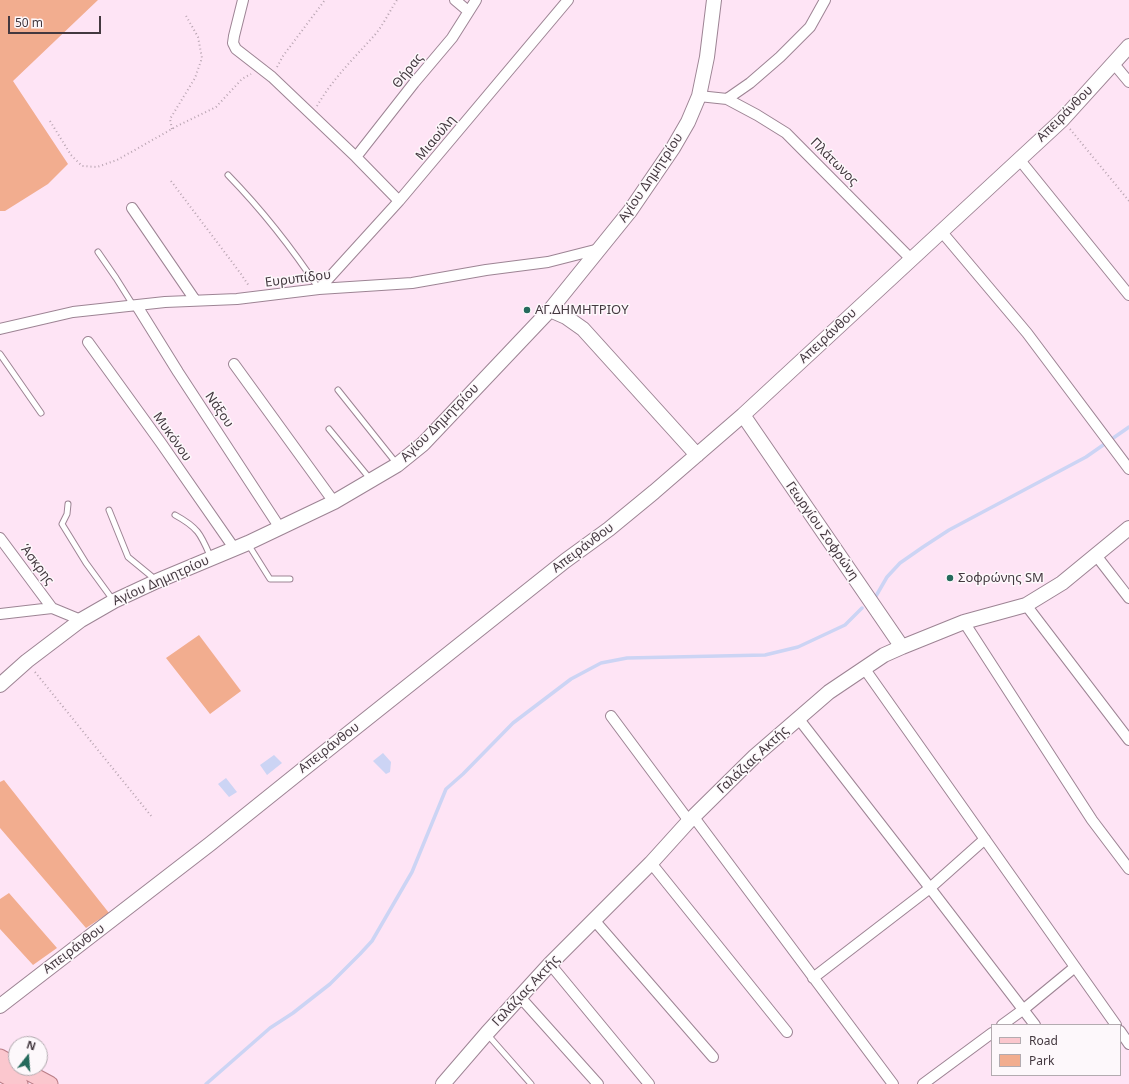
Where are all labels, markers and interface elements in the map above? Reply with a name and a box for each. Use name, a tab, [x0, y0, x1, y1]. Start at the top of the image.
scale bar	[10, 8, 103, 34]
text: 50 m	[15, 14, 43, 31]
street label: Θήρας	[389, 50, 427, 92]
street label: Απειράνθου	[1034, 83, 1096, 145]
street label: Μιαούλη	[413, 112, 459, 164]
street label: Αγίου Δημητρίου	[615, 130, 687, 226]
street label: Πλάτωνος	[807, 135, 861, 189]
street label: Ευρυπίδου	[264, 267, 332, 291]
place label: ΑΓ.ΔΗΜΗΤΡΙΟΥ	[535, 302, 628, 318]
marker: ΑΓ.ΔΗΜΗΤΡΙΟΥ	[522, 305, 532, 315]
street label: Απειράνθου	[796, 305, 860, 367]
street label: Αγίου Δημητρίου	[398, 381, 482, 465]
street label: Νάξου	[201, 389, 237, 431]
street label: Μυκόνου	[149, 409, 195, 465]
street label: Γεωργίου Σοφρώνη	[782, 479, 862, 583]
street label: Απειράνθου	[549, 520, 617, 576]
street label: Άσκρης	[17, 542, 57, 588]
street label: Αγίου Δημητρίου	[110, 553, 212, 609]
place label: Σοφρώνης SM	[958, 570, 1044, 586]
marker: Σοφρώνης SM	[945, 573, 955, 583]
street label: Απειράνθου	[295, 719, 363, 777]
street label: Γαλάζιας Ακτής	[714, 723, 792, 797]
street label: Απειράνθου	[40, 921, 108, 977]
street label: Γαλάζιας Ακτής	[489, 952, 563, 1030]
legend	[991, 1024, 1121, 1076]
text: Road	[1029, 1032, 1058, 1049]
north arrow	[8, 1036, 48, 1076]
text: N	[25, 1037, 38, 1053]
text: Park	[1029, 1052, 1054, 1069]

